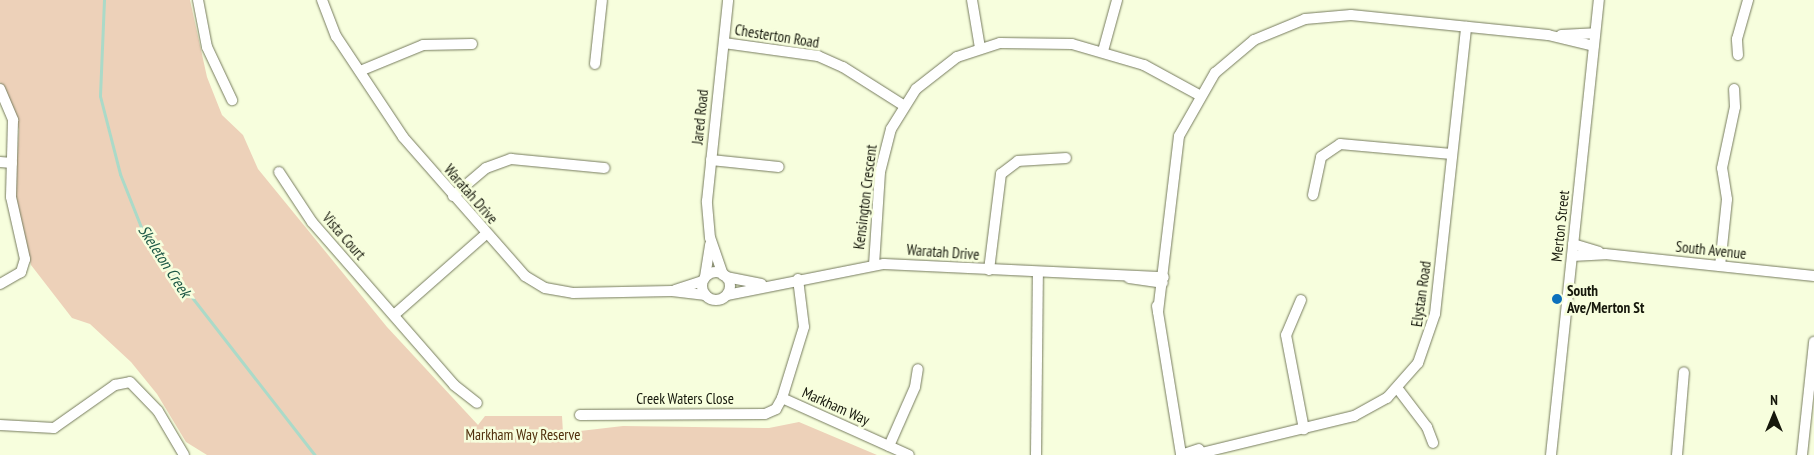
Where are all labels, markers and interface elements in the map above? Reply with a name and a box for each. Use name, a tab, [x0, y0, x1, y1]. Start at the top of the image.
street label: Chesterton Road	[733, 20, 821, 52]
street label: Jared Road	[688, 89, 712, 145]
street label: Kensington Crescent	[850, 144, 880, 250]
street label: Waratah Drive	[440, 161, 502, 227]
street label: Merton Street	[1547, 189, 1573, 263]
street label: Vista Court	[319, 209, 369, 263]
water label: Skeleton Creek	[135, 221, 195, 301]
street label: South Avenue	[1675, 237, 1747, 263]
street label: Waratah Drive	[906, 240, 980, 264]
street label: Elystan Road	[1407, 260, 1435, 328]
place label: South Ave/Merton St	[1567, 281, 1644, 316]
marker: South Ave/Merton St	[1551, 293, 1563, 305]
street label: Markham Way	[799, 383, 873, 429]
street label: Creek Waters Close	[636, 390, 734, 408]
north arrow	[1749, 390, 1799, 440]
text: N	[1770, 391, 1778, 409]
park label: Markham Way Reserve	[465, 426, 581, 444]

